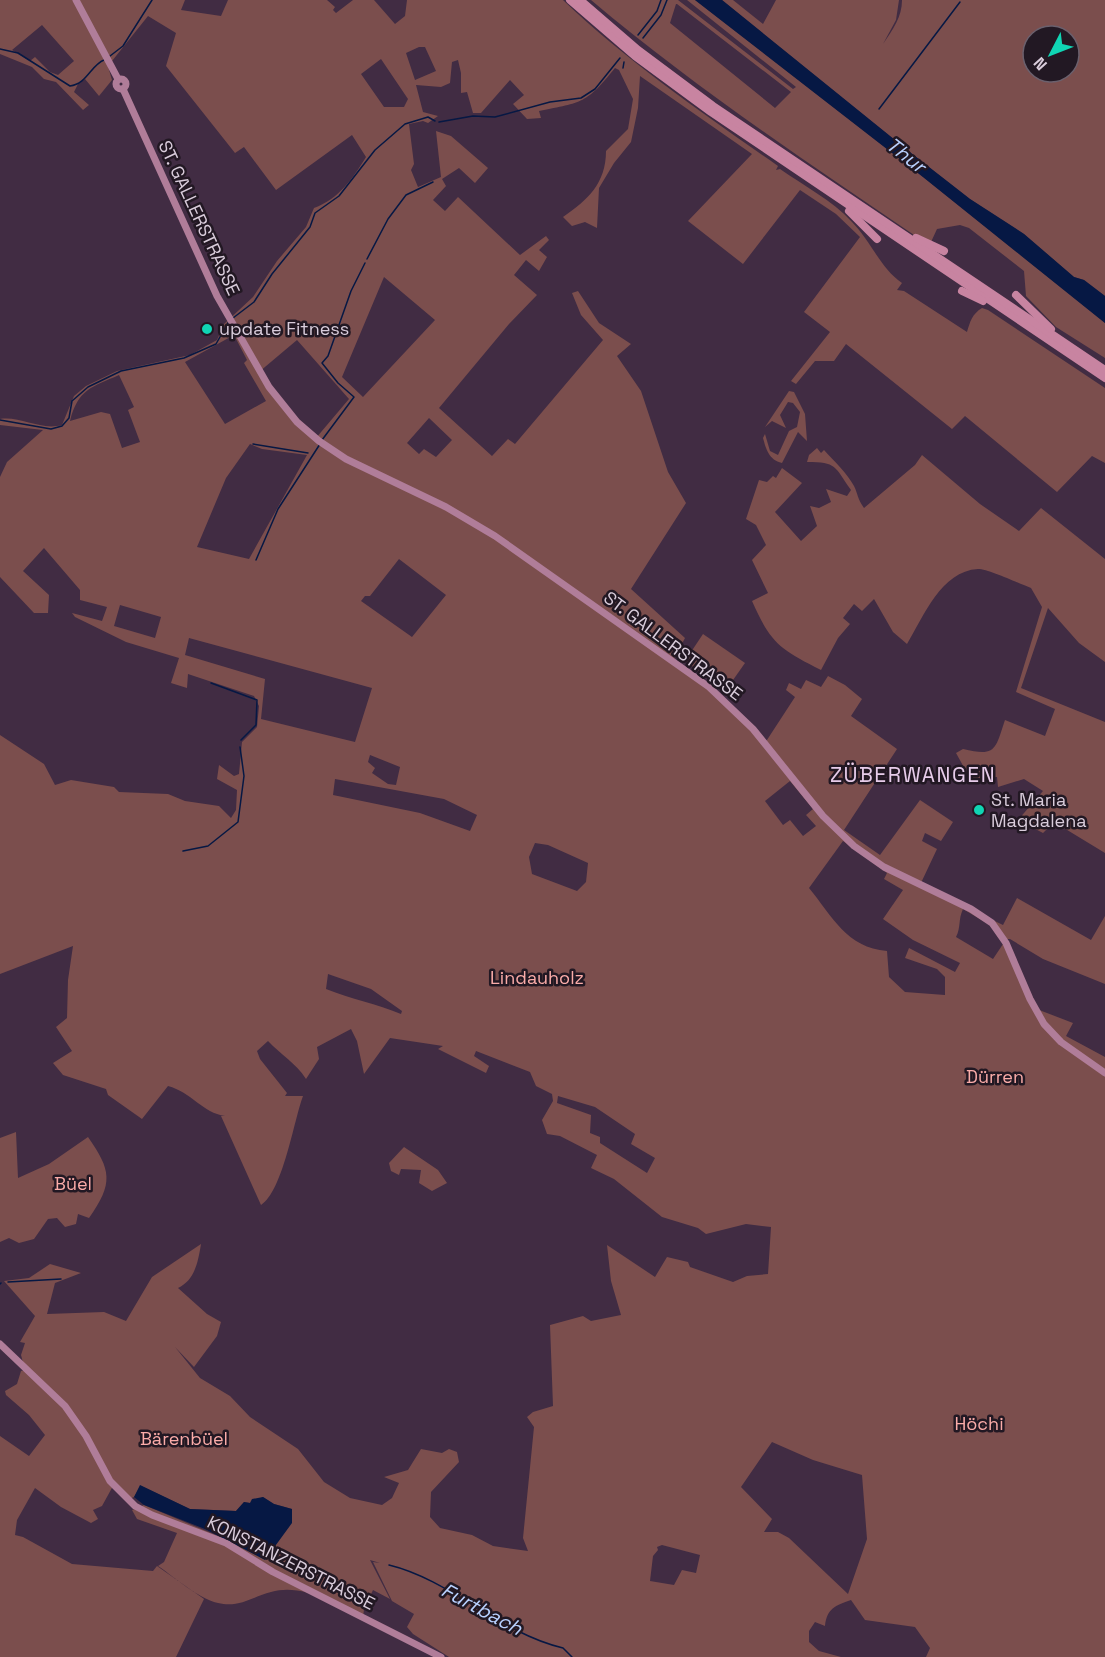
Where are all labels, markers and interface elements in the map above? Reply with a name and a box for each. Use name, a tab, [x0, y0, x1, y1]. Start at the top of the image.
north arrow	[1021, 24, 1081, 84]
text: N	[1029, 53, 1052, 75]
water label: Thur	[881, 131, 933, 180]
street label: ST. GALLERSTRASSE	[153, 137, 245, 299]
place label: update Fitness	[219, 317, 349, 340]
marker: update Fitness	[200, 322, 214, 336]
street label: ST. GALLERSTRASSE	[599, 586, 747, 705]
district label: ZÜBERWANGEN	[830, 761, 996, 788]
place label: St. Maria Magdalena	[991, 788, 1087, 832]
marker: St. Maria Magdalena	[972, 803, 986, 817]
park label: Lindauholz	[490, 966, 584, 989]
park label: Dürren	[966, 1065, 1024, 1088]
park label: Büel	[54, 1172, 92, 1195]
park label: Höchi	[954, 1412, 1004, 1435]
park label: Bärenbüel	[140, 1427, 228, 1450]
street label: KONSTANZERSTRASSE	[203, 1510, 379, 1615]
water label: Furtbach	[437, 1577, 528, 1642]

